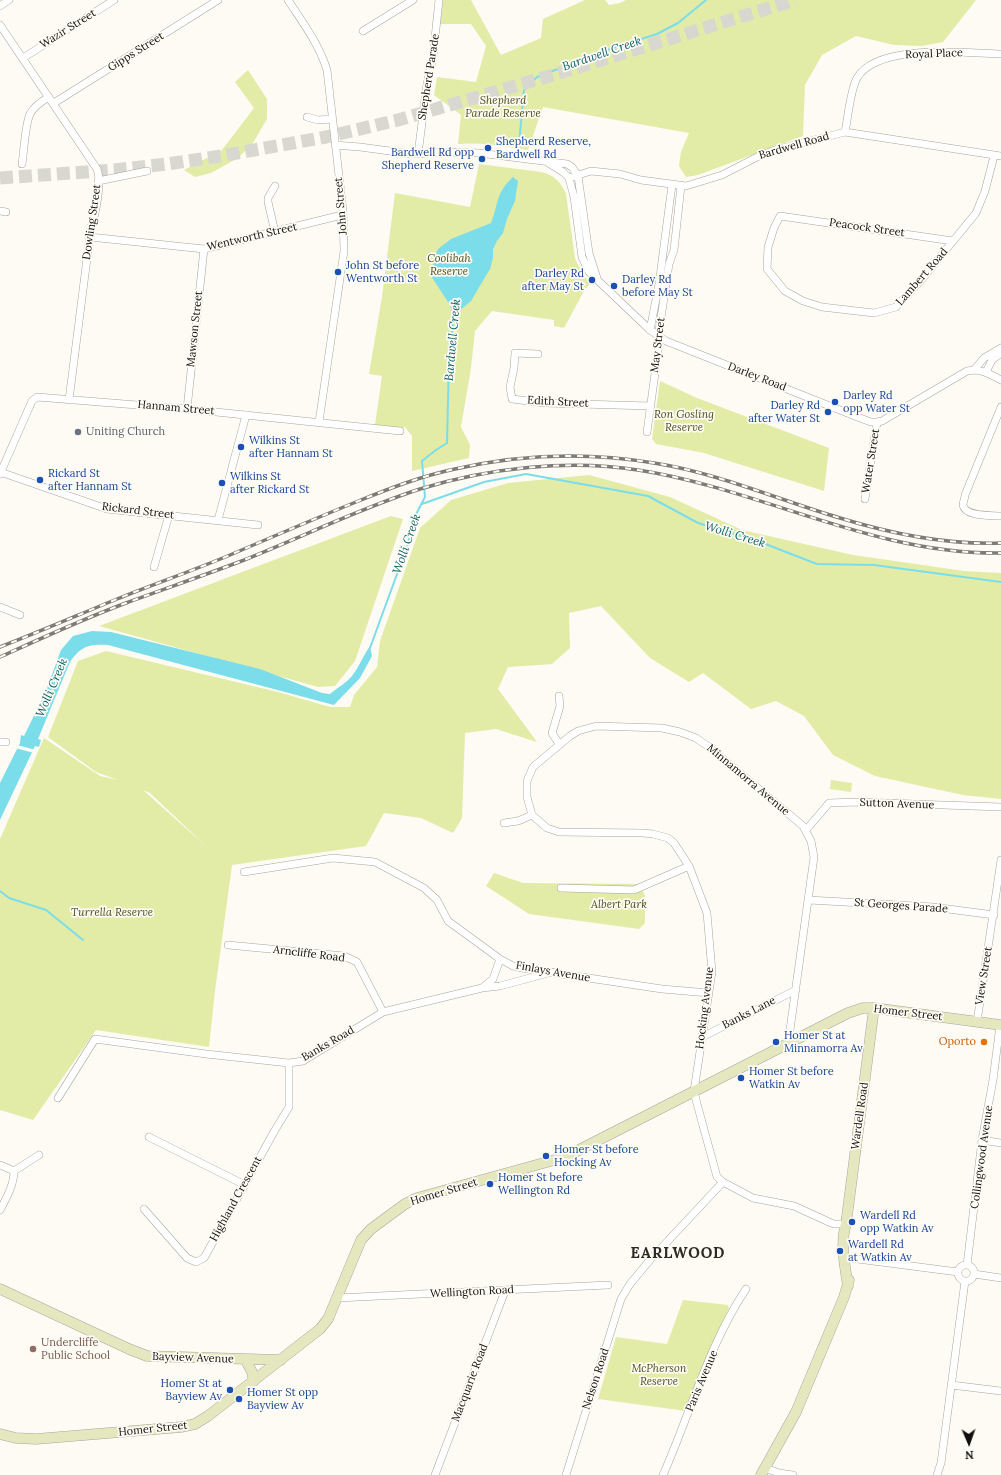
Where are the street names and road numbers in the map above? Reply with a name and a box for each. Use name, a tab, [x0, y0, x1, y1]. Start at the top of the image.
street label: Wazir Street	[37, 7, 99, 51]
street label: Gipps Street	[105, 30, 167, 74]
street label: Shepherd Parade	[416, 33, 442, 121]
street label: Royal Place	[905, 46, 963, 62]
street label: Bardwell Road	[757, 130, 831, 162]
street label: John Street	[332, 177, 350, 235]
street label: Dowling Street	[80, 183, 104, 261]
street label: Peacock Street	[828, 216, 906, 240]
street label: Wentworth Street	[206, 220, 298, 254]
street label: Lambert Road	[893, 246, 951, 308]
street label: Mawson Street	[184, 290, 206, 368]
street label: May Street	[648, 317, 668, 373]
street label: Darley Road	[726, 360, 788, 394]
street label: Edith Street	[527, 394, 589, 410]
street label: Hannam Street	[137, 398, 215, 418]
street label: Water Street	[859, 428, 883, 494]
street label: Rickard Street	[101, 500, 175, 522]
street label: Minnamorra Avenue	[704, 742, 792, 818]
street label: Sutton Avenue	[859, 796, 935, 812]
street label: St Georges Parade	[854, 896, 948, 916]
street label: Arncliffe Road	[272, 943, 346, 965]
street label: View Street	[973, 946, 995, 1006]
street label: Finlays Avenue	[515, 959, 591, 985]
street label: Hocking Avenue	[693, 966, 717, 1050]
street label: Banks Lane	[720, 994, 778, 1032]
street label: Homer Street	[873, 1002, 943, 1024]
street label: Banks Road	[299, 1024, 357, 1064]
street label: Wardell Road	[849, 1082, 871, 1150]
street label: Collingwood Avenue	[968, 1104, 996, 1210]
street label: Highland Crescent	[207, 1154, 265, 1244]
street label: Homer Street	[409, 1176, 479, 1208]
street label: Wellington Road	[430, 1283, 514, 1301]
street label: Macquarie Road	[449, 1342, 491, 1424]
street label: Nelson Road	[580, 1347, 612, 1411]
street label: Paris Avenue	[683, 1348, 721, 1414]
street label: Bayview Avenue	[152, 1350, 234, 1366]
street label: Homer Street	[118, 1419, 188, 1439]

